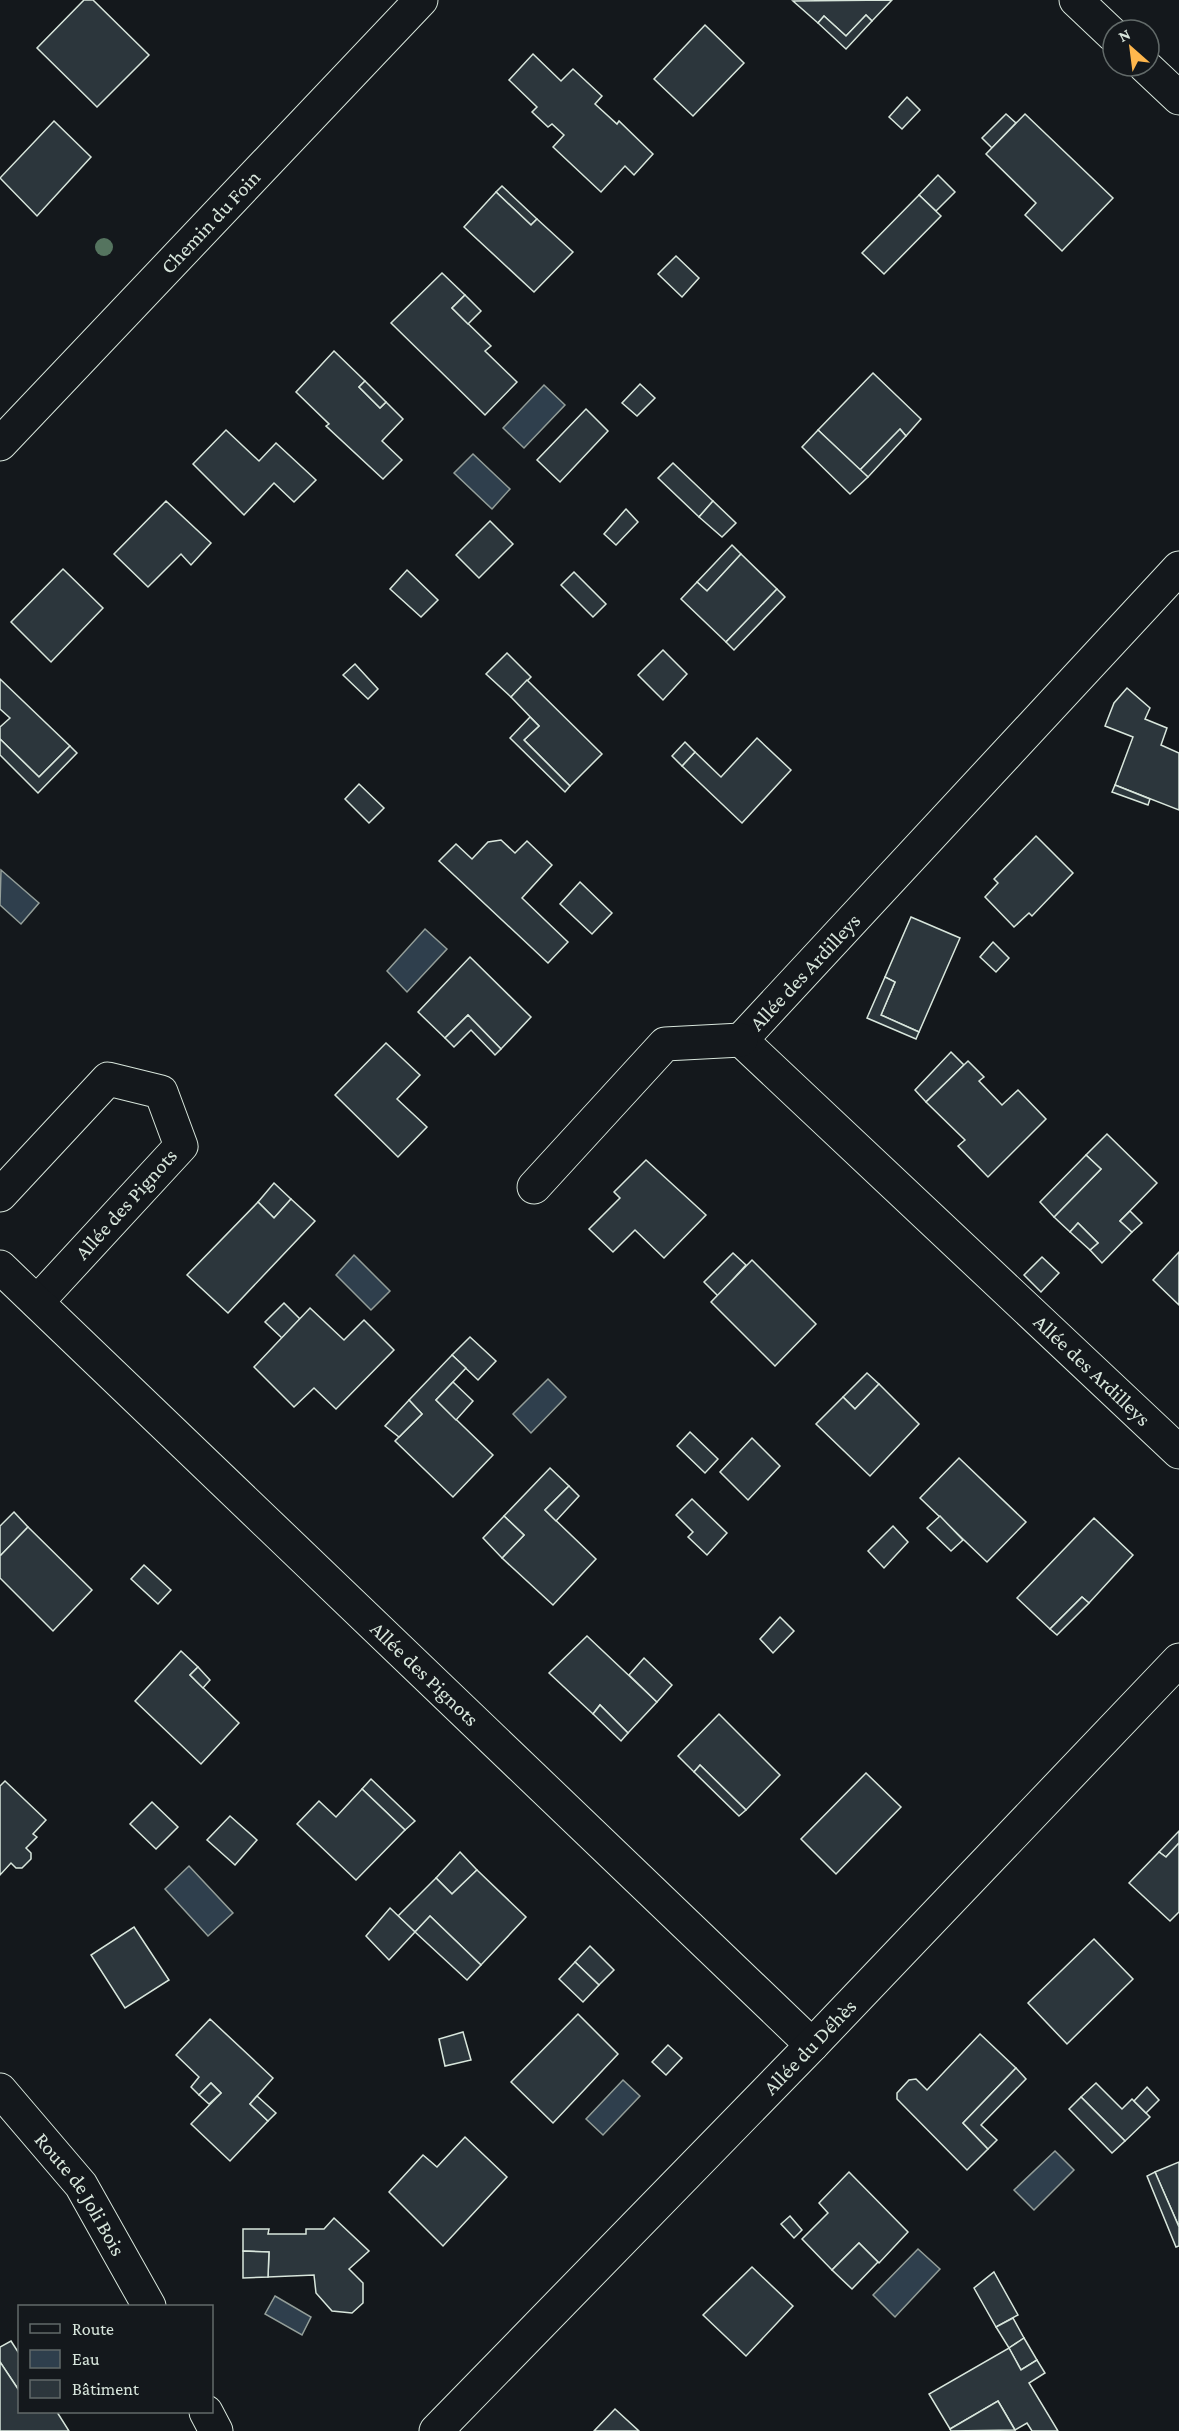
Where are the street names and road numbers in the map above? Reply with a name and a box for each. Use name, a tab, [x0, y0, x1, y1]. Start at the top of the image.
street label: Chemin du Foin	[156, 165, 265, 279]
street label: Allée des Ardilleys	[745, 908, 865, 1036]
street label: Allée des Pignots	[70, 1144, 182, 1264]
street label: Allée des Ardilleys	[1029, 1310, 1156, 1431]
street label: Allée des Pignots	[365, 1616, 484, 1731]
street label: Allée du Déhès	[758, 1994, 861, 2100]
street label: Route de Joli Bois	[30, 2128, 130, 2260]

